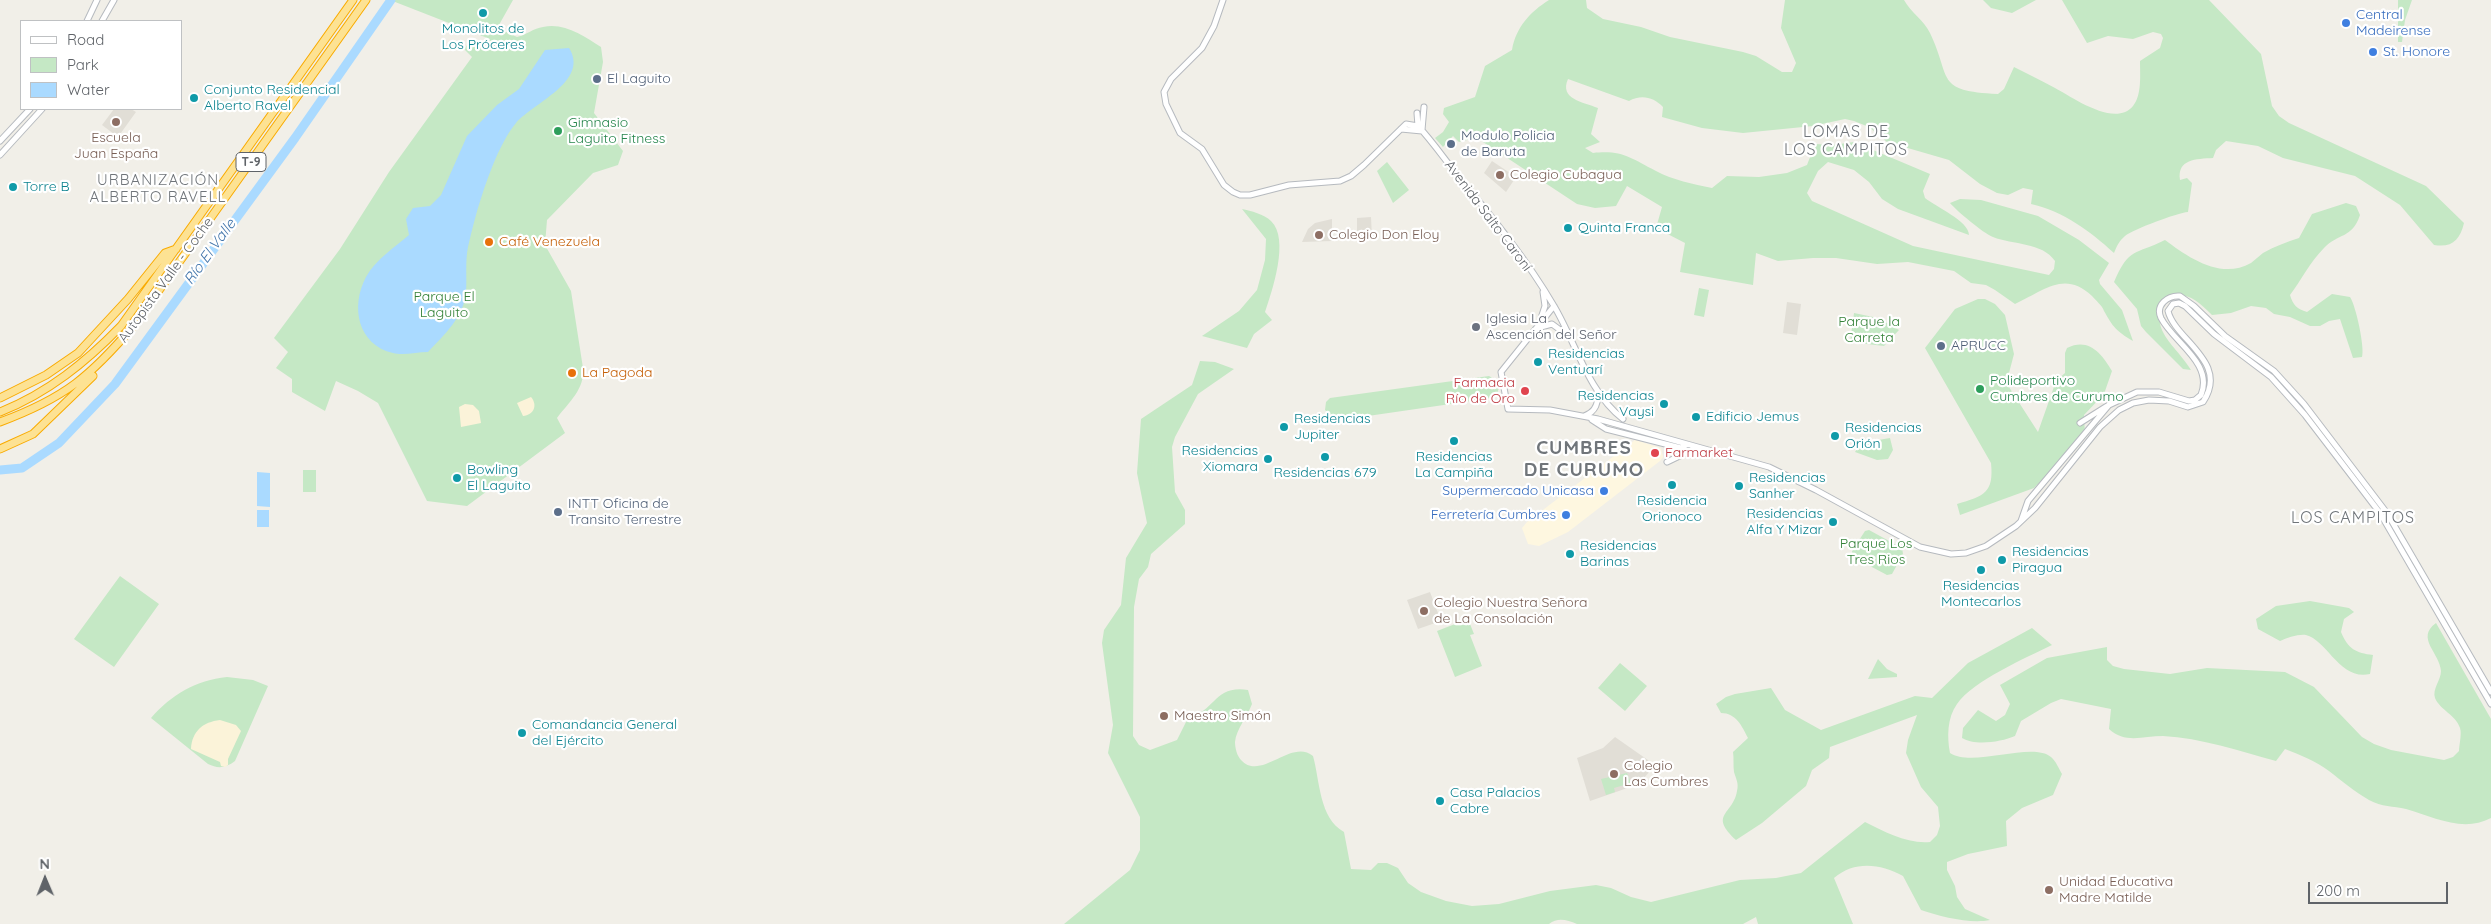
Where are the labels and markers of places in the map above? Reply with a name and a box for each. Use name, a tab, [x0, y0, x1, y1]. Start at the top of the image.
marker: Monolitos de Los Próceres	[477, 7, 489, 19]
place label: Central Madeirense	[2356, 7, 2431, 40]
marker: Central Madeirense	[2340, 17, 2352, 29]
place label: Monolitos de Los Próceres	[441, 21, 525, 54]
place label: St. Honore	[2383, 44, 2450, 60]
marker: St. Honore	[2367, 46, 2379, 58]
place label: El Laguito	[607, 71, 671, 87]
marker: El Laguito	[591, 73, 603, 85]
place label: Conjunto Residencial Alberto Ravel	[204, 82, 340, 114]
marker: Conjunto Residencial Alberto Ravel	[188, 92, 200, 104]
place label: Gimnasio Laguito Fitness	[568, 115, 665, 148]
marker: Escuela Juan España	[110, 116, 122, 128]
marker: Gimnasio Laguito Fitness	[552, 125, 564, 137]
place label: Modulo Policia de Baruta	[1461, 128, 1555, 160]
place label: Escuela Juan España	[74, 130, 158, 162]
marker: Modulo Policia de Baruta	[1445, 138, 1457, 150]
place label: Colegio Cubagua	[1510, 167, 1622, 183]
marker: Colegio Cubagua	[1494, 169, 1506, 181]
place label: Torre B	[23, 179, 70, 195]
marker: Torre B	[7, 181, 19, 193]
place label: Quinta Franca	[1578, 220, 1670, 236]
marker: Quinta Franca	[1562, 222, 1574, 234]
place label: Colegio Don Eloy	[1329, 227, 1440, 243]
marker: Colegio Don Eloy	[1313, 229, 1325, 241]
place label: Café Venezuela	[499, 234, 600, 250]
marker: Café Venezuela	[483, 236, 495, 248]
place label: Iglesia La Ascención del Señor	[1486, 311, 1617, 344]
marker: Iglesia La Ascención del Señor	[1470, 321, 1482, 333]
place label: APRUCC	[1951, 338, 2006, 354]
marker: APRUCC	[1935, 340, 1947, 352]
place label: Residencias Ventuarí	[1548, 346, 1625, 378]
marker: Residencias Ventuarí	[1532, 356, 1544, 368]
place label: La Pagoda	[582, 365, 652, 381]
marker: La Pagoda	[566, 367, 578, 379]
place label: Polideportivo Cumbres de Curumo	[1990, 373, 2124, 406]
place label: Farmacia Río de Oro	[1446, 375, 1515, 408]
marker: Polideportivo Cumbres de Curumo	[1974, 383, 1986, 395]
marker: Farmacia Río de Oro	[1519, 385, 1531, 397]
place label: Residencias Vaysi	[1577, 388, 1654, 421]
marker: Residencias Vaysi	[1658, 398, 1670, 410]
place label: Edificio Jemus	[1706, 409, 1799, 425]
place label: Residencias Jupiter	[1294, 411, 1371, 444]
marker: Edificio Jemus	[1690, 411, 1702, 423]
place label: Residencias Orión	[1845, 420, 1922, 452]
marker: Residencias Jupiter	[1278, 421, 1290, 433]
marker: Residencias Orión	[1829, 430, 1841, 442]
marker: Residencias La Campiña	[1448, 435, 1460, 447]
place label: Residencias Xiomara	[1181, 443, 1258, 476]
place label: Farmarket	[1665, 445, 1733, 461]
marker: Farmarket	[1649, 447, 1661, 459]
place label: Residencias La Campiña	[1415, 449, 1493, 482]
marker: Residencias 679	[1319, 451, 1331, 463]
marker: Residencias Xiomara	[1262, 453, 1274, 465]
place label: Bowling El Laguito	[467, 462, 531, 494]
place label: Residencias 679	[1274, 465, 1376, 481]
place label: Residencias Sanher	[1749, 470, 1826, 502]
marker: Bowling El Laguito	[451, 472, 463, 484]
marker: Residencia Orionoco	[1666, 479, 1678, 491]
marker: Residencias Sanher	[1733, 480, 1745, 492]
place label: Supermercado Unicasa	[1442, 483, 1594, 499]
marker: Supermercado Unicasa	[1598, 485, 1610, 497]
place label: Residencia Orionoco	[1637, 493, 1707, 526]
place label: INTT Oficina de Transito Terrestre	[568, 496, 681, 528]
marker: INTT Oficina de Transito Terrestre	[552, 506, 564, 518]
place label: Residencias Alfa Y Mizar	[1746, 506, 1823, 538]
place label: Ferretería Cumbres	[1431, 507, 1556, 523]
marker: Ferretería Cumbres	[1560, 509, 1572, 521]
marker: Residencias Alfa Y Mizar	[1827, 516, 1839, 528]
place label: Residencias Barinas	[1580, 538, 1657, 570]
place label: Residencias Piragua	[2012, 544, 2089, 576]
marker: Residencias Barinas	[1564, 548, 1576, 560]
marker: Residencias Piragua	[1996, 554, 2008, 566]
marker: Residencias Montecarlos	[1975, 564, 1987, 576]
place label: Residencias Montecarlos	[1941, 578, 2021, 610]
place label: Colegio Nuestra Señora de La Consolación	[1434, 595, 1587, 628]
marker: Colegio Nuestra Señora de La Consolación	[1418, 605, 1430, 617]
place label: Maestro Simón	[1174, 708, 1271, 724]
marker: Maestro Simón	[1158, 710, 1170, 722]
place label: Comandancia General del Ejército	[532, 717, 677, 750]
marker: Comandancia General del Ejército	[516, 727, 528, 739]
place label: Colegio Las Cumbres	[1624, 758, 1708, 790]
marker: Colegio Las Cumbres	[1608, 768, 1620, 780]
place label: Casa Palacios Cabre	[1450, 785, 1540, 818]
marker: Casa Palacios Cabre	[1434, 795, 1446, 807]
place label: Unidad Educativa Madre Matilde	[2059, 874, 2173, 906]
marker: Unidad Educativa Madre Matilde	[2043, 884, 2055, 896]

